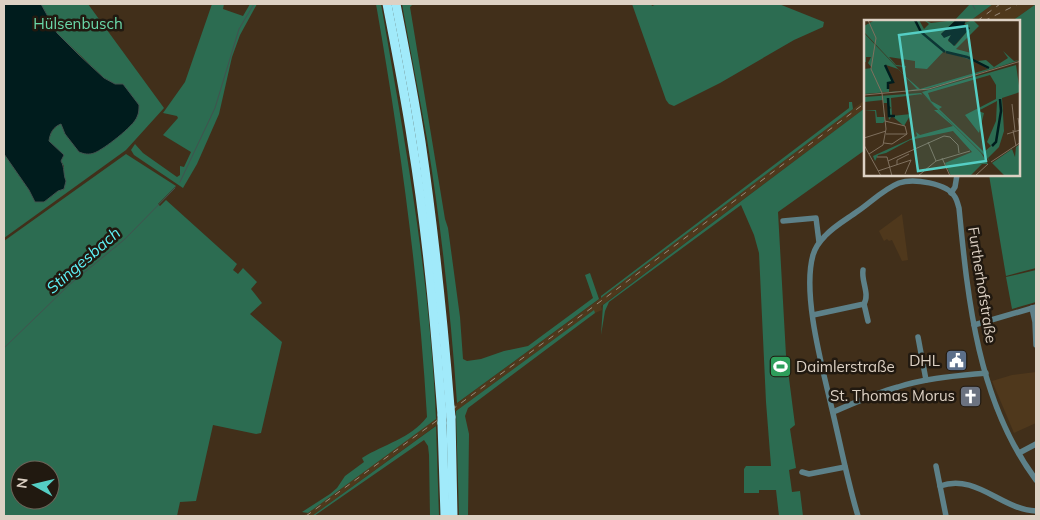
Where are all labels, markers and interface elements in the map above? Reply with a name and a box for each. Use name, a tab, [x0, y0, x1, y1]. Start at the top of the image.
park label: Hülsenbusch	[33, 14, 123, 33]
inset map	[864, 20, 1020, 176]
water label: Stingesbach	[42, 222, 124, 298]
street label: Furtherhofstraße	[964, 225, 1001, 344]
public building icon: DHL	[944, 349, 968, 373]
place label: DHL	[909, 351, 940, 370]
sports icon: Daimlerstraße	[768, 355, 792, 379]
place label: Daimlerstraße	[796, 357, 895, 376]
church icon: St. Thomas Morus	[959, 384, 983, 408]
place label: St. Thomas Morus	[830, 386, 955, 405]
north arrow	[10, 460, 60, 510]
text: N	[12, 477, 32, 490]

